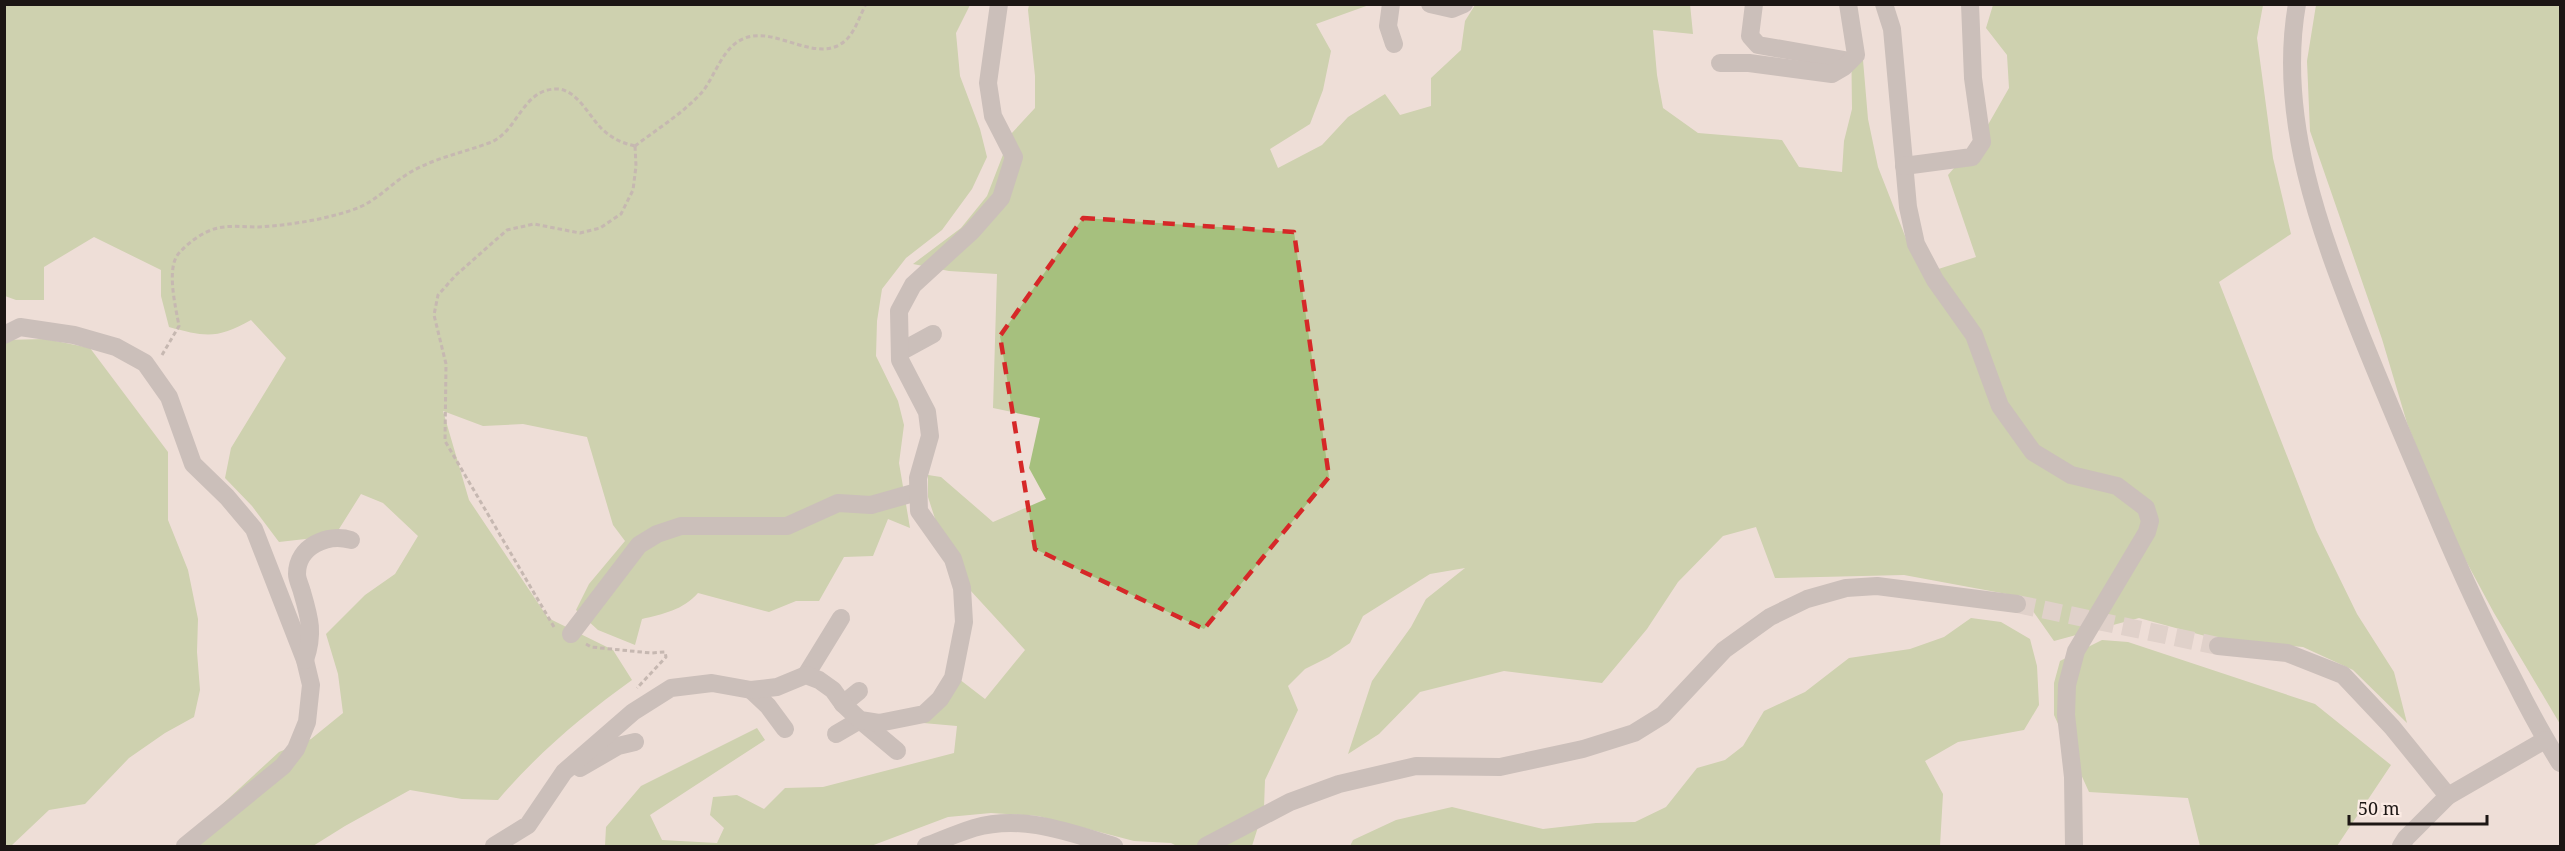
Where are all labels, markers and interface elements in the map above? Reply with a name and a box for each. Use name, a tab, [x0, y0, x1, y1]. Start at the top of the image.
scale bar	[2349, 788, 2487, 826]
text: 50 m	[2358, 796, 2400, 820]

